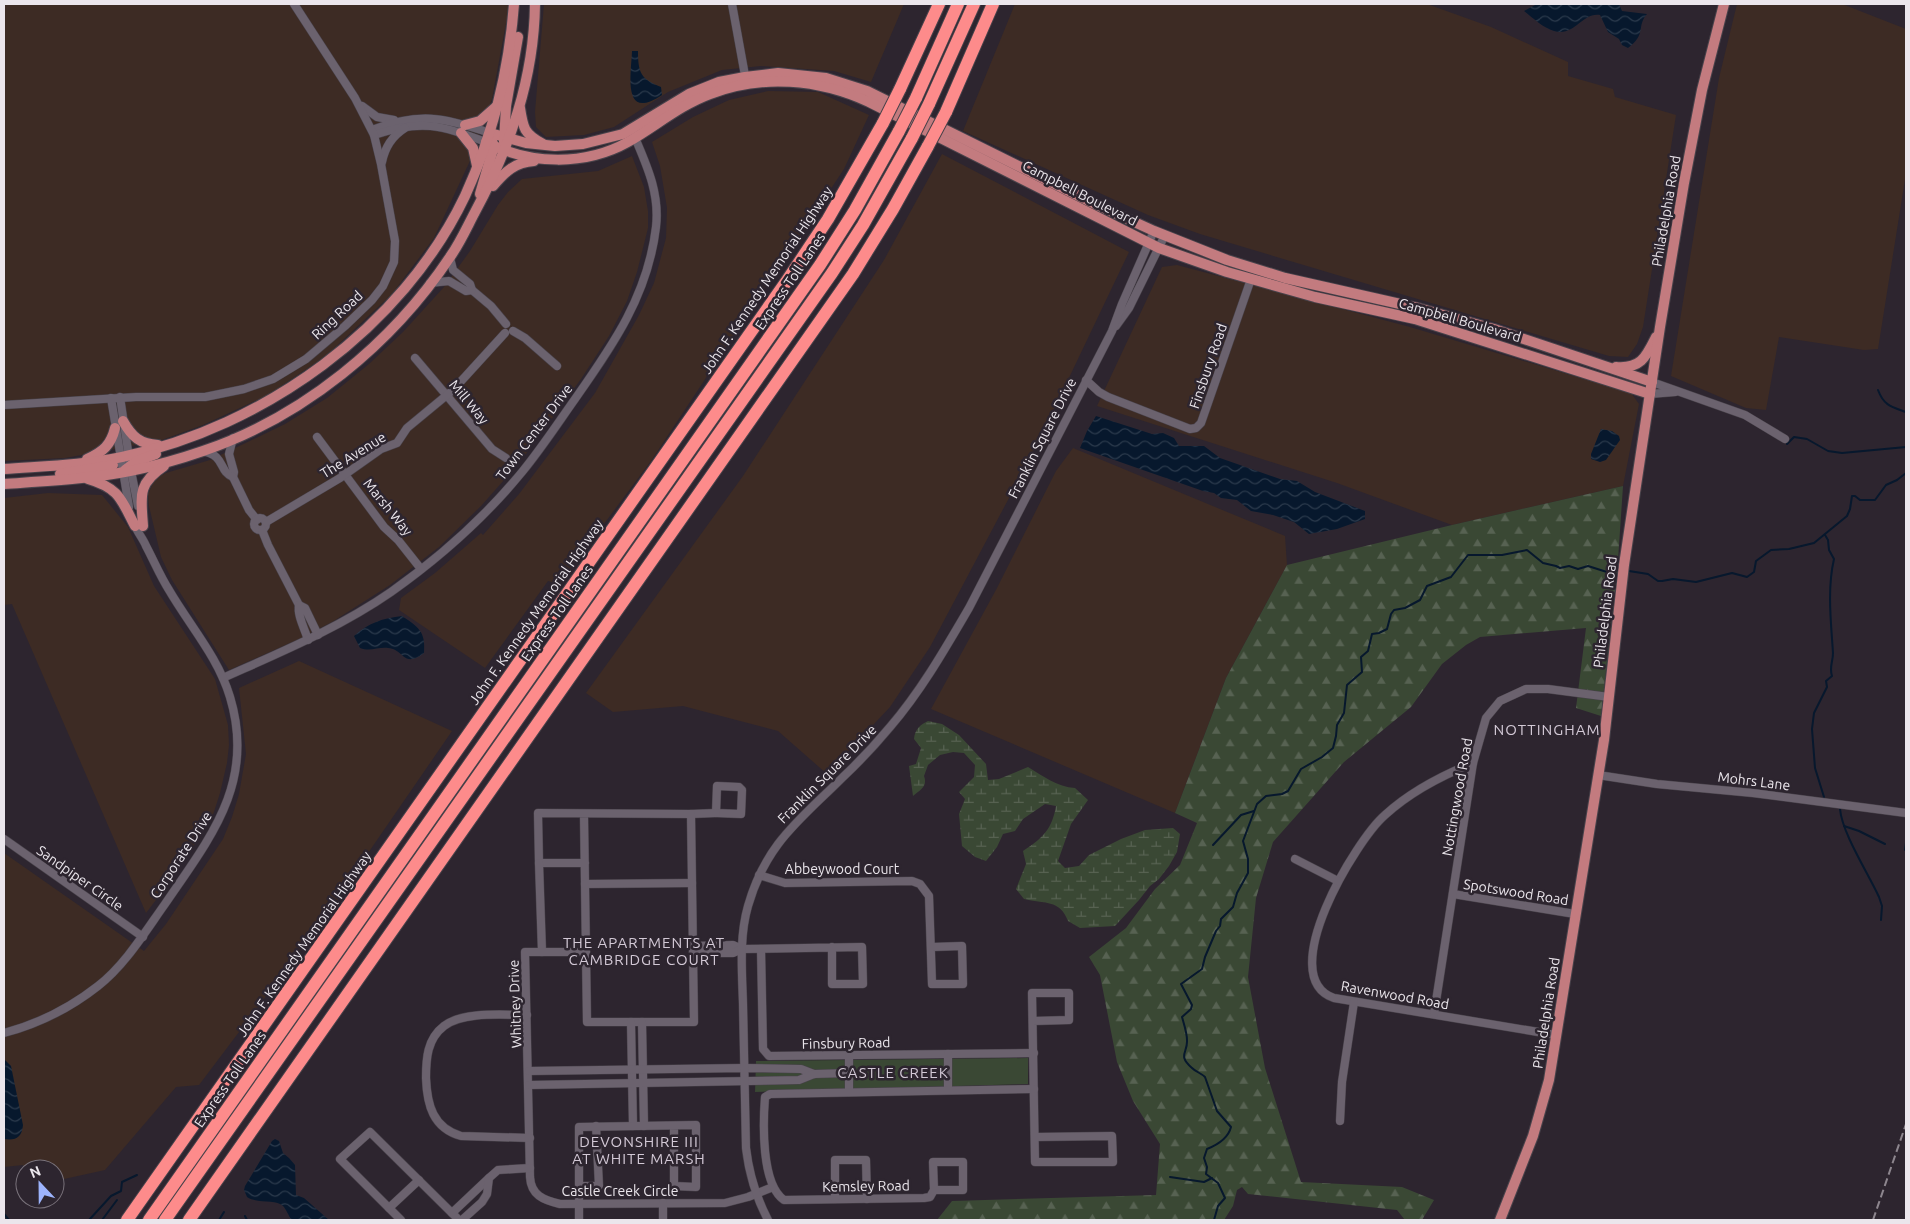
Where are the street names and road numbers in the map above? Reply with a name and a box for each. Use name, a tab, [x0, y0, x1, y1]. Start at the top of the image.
street label: Philadelphia Road	[1648, 154, 1684, 268]
street label: Campbell Boulevard	[1020, 157, 1140, 229]
street label: John F. Kennedy Memorial Highway	[698, 183, 836, 377]
street label: Express Toll Lanes	[752, 229, 828, 333]
street label: Ring Road	[308, 287, 366, 343]
street label: Campbell Boulevard	[1397, 295, 1523, 345]
street label: Finsbury Road	[1186, 321, 1230, 411]
street label: Franklin Square Drive	[1005, 375, 1079, 501]
street label: Mill Way	[446, 377, 492, 428]
street label: Town Center Drive	[493, 381, 575, 483]
street label: The Avenue	[317, 429, 389, 481]
street label: Marsh Way	[360, 475, 416, 539]
street label: John F. Kennedy Memorial Highway	[466, 516, 606, 708]
street label: Philadelphia Road	[1590, 555, 1620, 669]
street label: Express Toll Lanes	[518, 562, 596, 664]
street label: Franklin Square Drive	[774, 721, 880, 827]
street label: Nottingwood Road	[1439, 737, 1475, 857]
street label: Mohrs Lane	[1717, 769, 1791, 793]
street label: Corporate Drive	[147, 809, 215, 901]
street label: Sandpiper Circle	[34, 842, 126, 914]
street label: John F. Kennedy Memorial Highway	[234, 848, 374, 1040]
street label: Abbeywood Court	[785, 861, 900, 877]
street label: Spotswood Road	[1462, 876, 1570, 908]
street label: Philadelphia Road	[1529, 956, 1563, 1070]
street label: Whitney Drive	[505, 959, 525, 1049]
street label: Ravenwood Road	[1340, 978, 1450, 1012]
street label: Express Toll Lanes	[191, 1028, 269, 1130]
street label: Finsbury Road	[801, 1034, 891, 1052]
street label: Kemsley Road	[822, 1177, 910, 1195]
street label: Castle Creek Circle	[562, 1183, 678, 1199]

